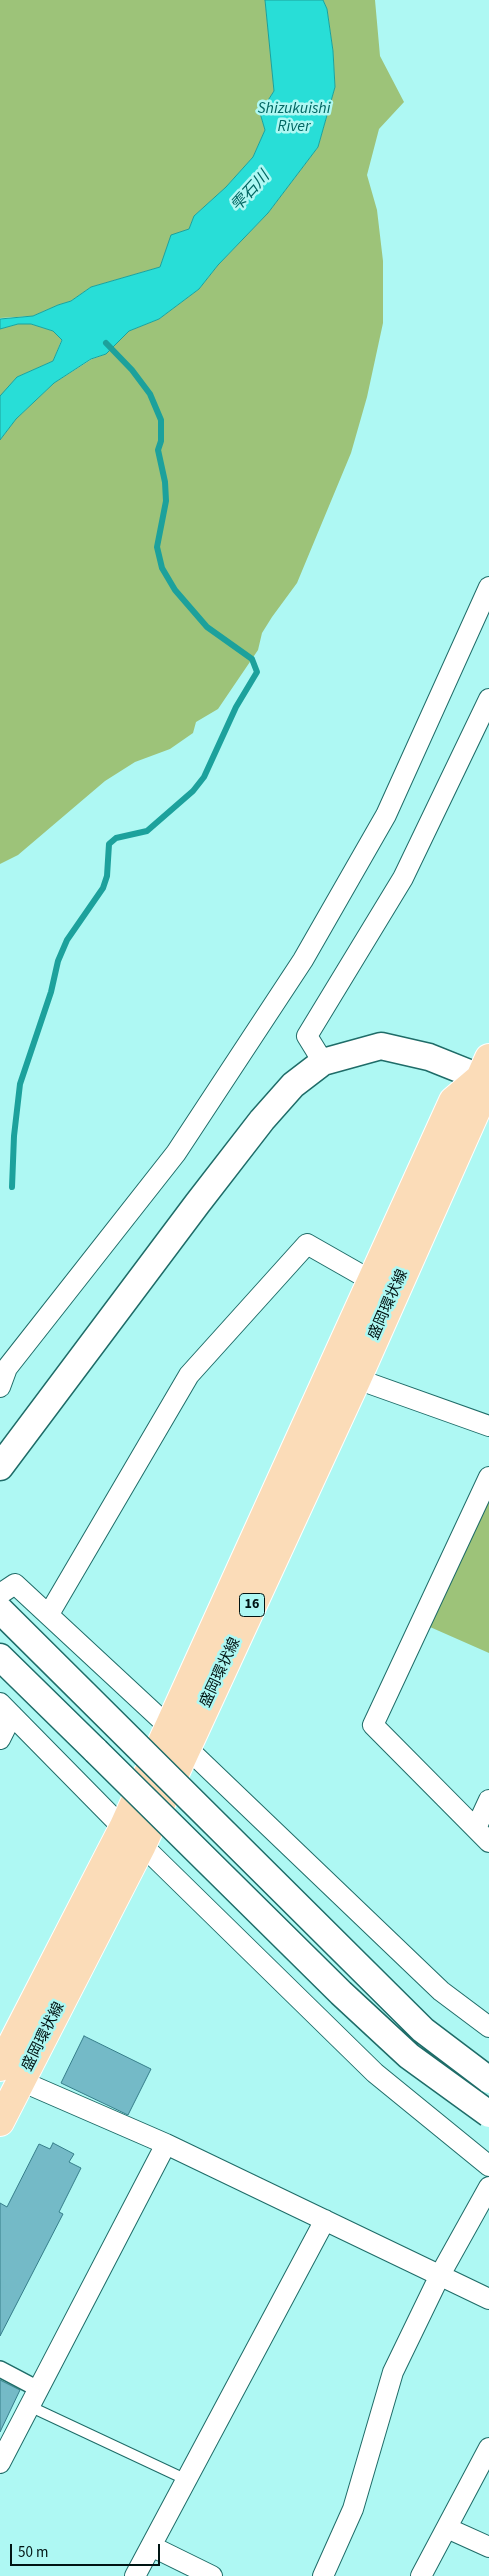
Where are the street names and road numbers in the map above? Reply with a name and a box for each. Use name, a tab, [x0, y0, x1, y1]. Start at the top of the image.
street label: 盛岡環状線	[366, 1267, 412, 1343]
road number: 16	[240, 1594, 264, 1616]
street label: 盛岡環状線	[197, 1635, 245, 1711]
street label: 盛岡環状線	[19, 2000, 69, 2074]

